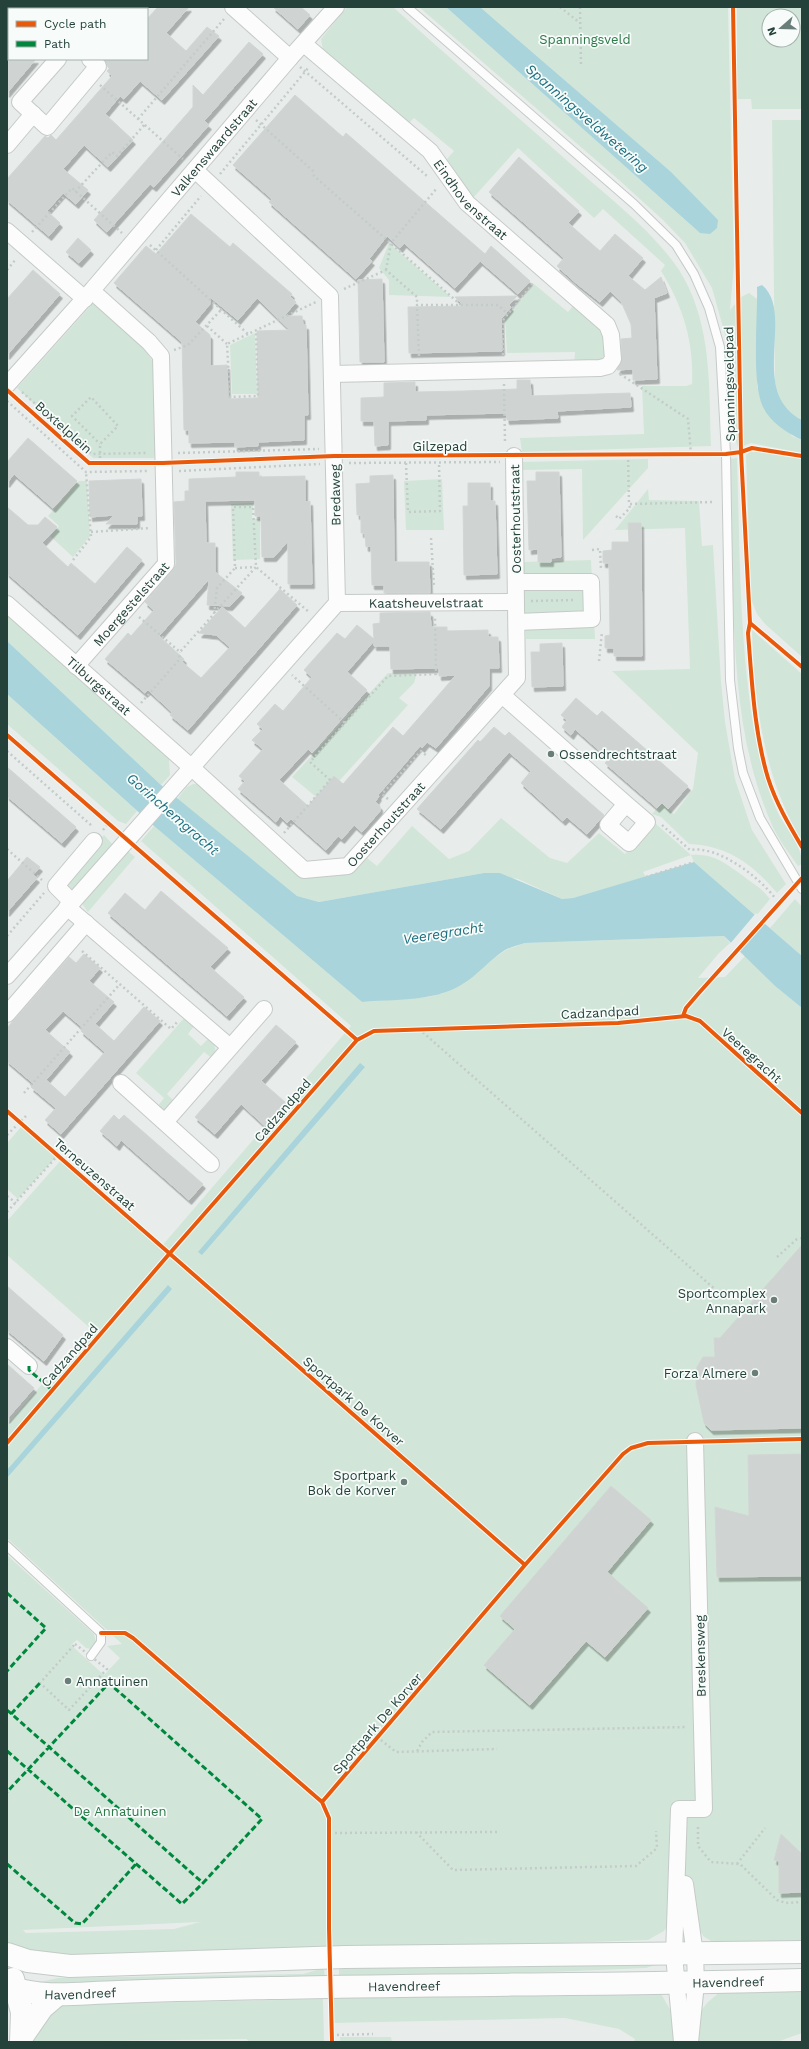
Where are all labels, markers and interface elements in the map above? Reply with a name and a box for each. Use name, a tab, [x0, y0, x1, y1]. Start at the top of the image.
legend	[8, 8, 148, 60]
north arrow	[761, 8, 801, 48]
text: Cycle path	[44, 17, 106, 31]
text: N	[765, 25, 780, 37]
park label: Spanningsveld	[539, 32, 631, 47]
text: Path	[44, 37, 70, 51]
water label: Spanningsveldwetering	[523, 60, 652, 176]
street label: Valkenswaardstraat	[168, 95, 261, 200]
street label: Eindhovenstraat	[430, 157, 511, 243]
street label: Spanningsveldpad	[721, 326, 738, 442]
street label: Boxtelplein	[32, 398, 95, 457]
street label: Gilzepad	[413, 439, 467, 454]
street label: Bredaweg	[327, 464, 344, 526]
street label: Oosterhoutstraat	[507, 464, 524, 574]
street label: Moergestelstraat	[90, 559, 173, 649]
street label: Kaatsheuvelstraat	[369, 595, 484, 611]
street label: Tilburgstraat	[64, 654, 134, 719]
place label: Ossendrechtstraat	[559, 747, 677, 762]
marker: Ossendrechtstraat	[546, 749, 556, 759]
water label: Gorinchemgracht	[124, 770, 222, 858]
street label: Oosterhoutstraat	[344, 779, 428, 870]
water label: Veeregracht	[402, 919, 485, 947]
street label: Cadzandpad	[560, 1003, 640, 1022]
street label: Veeregracht	[719, 1025, 785, 1087]
street label: Cadzandpad	[251, 1076, 314, 1145]
street label: Terneuzenstraat	[51, 1135, 139, 1214]
place label: Sportcomplex Annapark	[678, 1286, 767, 1316]
marker: Sportcomplex Annapark	[769, 1295, 779, 1305]
street label: Cadzandpad	[38, 1321, 101, 1390]
street label: Sportpark De Korver	[300, 1353, 407, 1449]
place label: Forza Almere	[664, 1366, 747, 1381]
marker: Forza Almere	[750, 1368, 760, 1378]
place label: Sportpark Bok de Korver	[307, 1468, 397, 1498]
marker: Sportpark Bok de Korver	[399, 1477, 409, 1487]
street label: Breskensweg	[692, 1615, 709, 1697]
street label: Sportpark De Korver	[329, 1670, 425, 1777]
place label: Annatuinen	[76, 1674, 148, 1689]
marker: Annatuinen	[63, 1676, 73, 1686]
park label: De Annatuinen	[73, 1804, 167, 1819]
street label: Havendreef	[692, 1974, 765, 1990]
street label: Havendreef	[368, 1978, 440, 1994]
street label: Havendreef	[44, 1985, 117, 2002]

